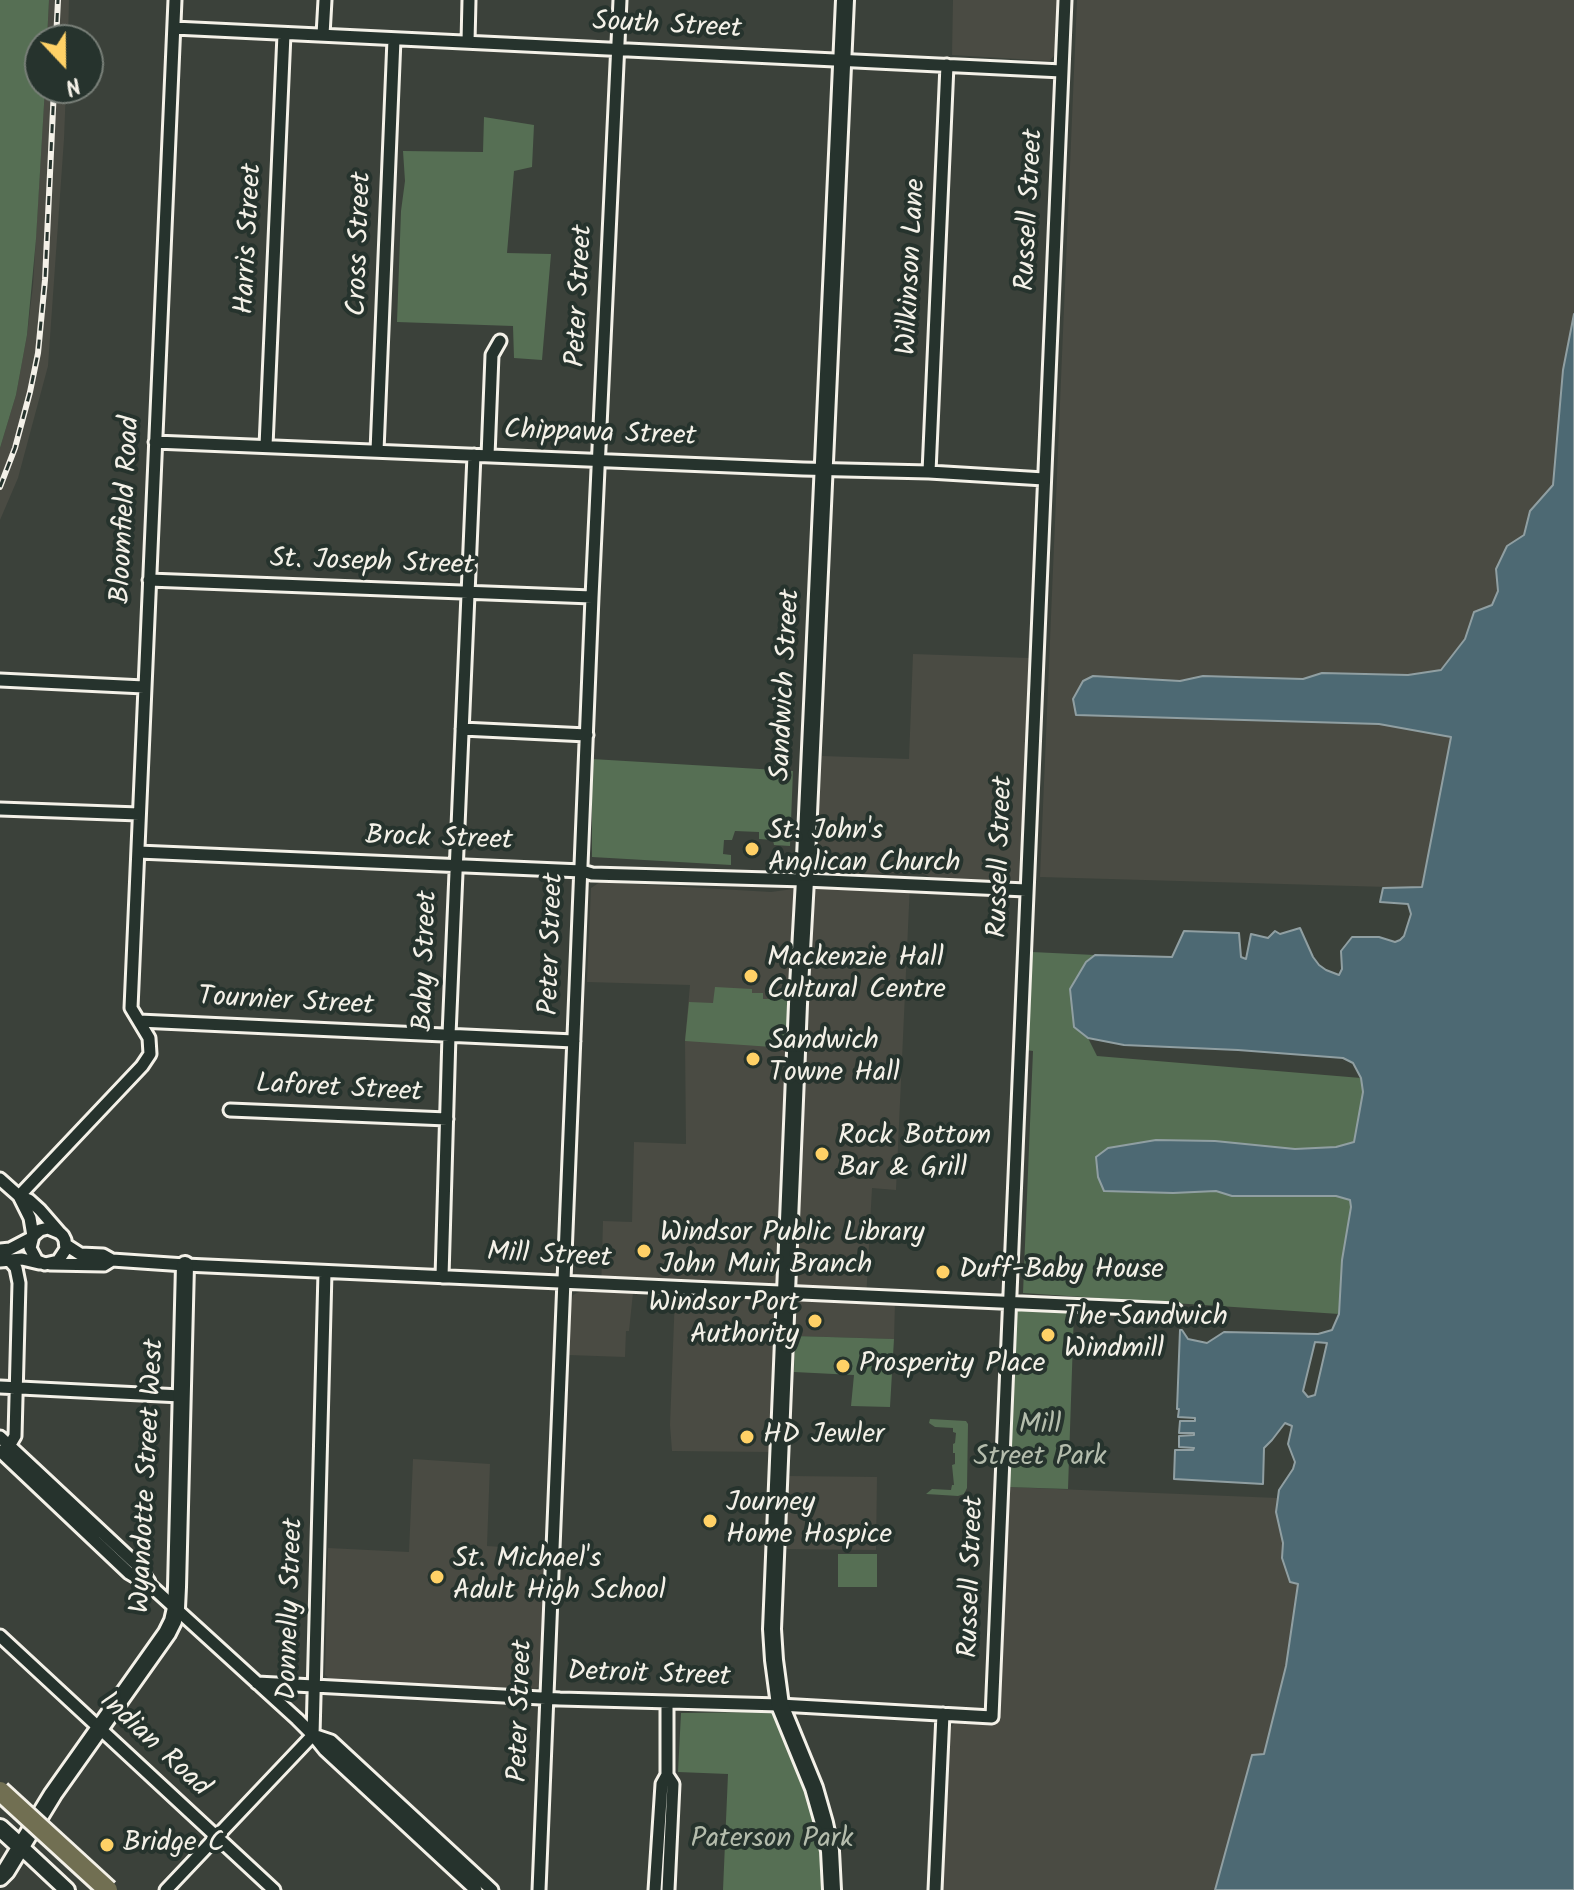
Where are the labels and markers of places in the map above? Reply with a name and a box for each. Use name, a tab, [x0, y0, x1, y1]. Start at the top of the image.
place label: St. John's Anglican Church	[768, 816, 960, 882]
marker: St. John's Anglican Church	[743, 840, 761, 858]
place label: Mackenzie Hall Cultural Centre	[767, 943, 946, 1009]
marker: Mackenzie Hall Cultural Centre	[742, 967, 760, 985]
place label: Sandwich Towne Hall	[769, 1026, 900, 1092]
marker: Sandwich Towne Hall	[744, 1050, 762, 1068]
place label: Rock Bottom Bar & Grill	[838, 1121, 991, 1187]
marker: Rock Bottom Bar & Grill	[813, 1145, 831, 1163]
place label: Windsor Public Library John Muir Branch	[660, 1218, 925, 1284]
marker: Windsor Public Library John Muir Branch	[635, 1242, 653, 1260]
place label: Duff-Baby House	[959, 1255, 1164, 1289]
marker: Duff-Baby House	[934, 1263, 952, 1281]
place label: Windsor Port Authority	[648, 1288, 799, 1354]
place label: The Sandwich Windmill	[1064, 1302, 1228, 1368]
marker: Windsor Port Authority	[806, 1312, 824, 1330]
marker: The Sandwich Windmill	[1039, 1326, 1057, 1344]
place label: Prosperity Place	[859, 1349, 1045, 1383]
marker: Prosperity Place	[834, 1357, 852, 1375]
place label: HD Jewler	[763, 1420, 884, 1454]
marker: HD Jewler	[738, 1428, 756, 1446]
place label: Journey Home Hospice	[726, 1488, 892, 1554]
marker: Journey Home Hospice	[701, 1512, 719, 1530]
place label: St. Michael's Adult High School	[453, 1544, 666, 1610]
marker: St. Michael's Adult High School	[428, 1568, 446, 1586]
place label: Bridge C	[123, 1828, 225, 1862]
marker: Bridge C	[98, 1836, 116, 1854]

